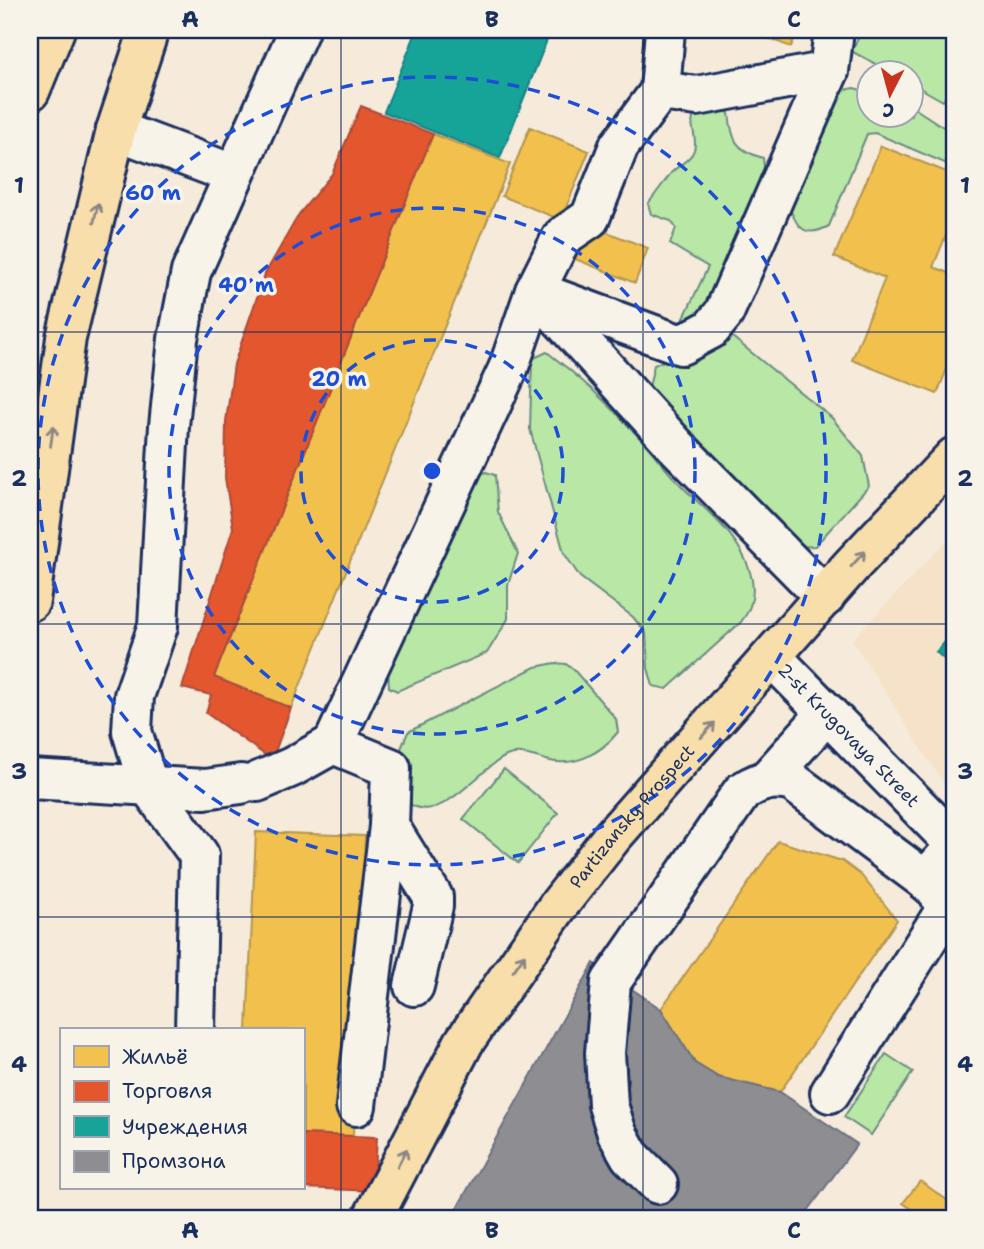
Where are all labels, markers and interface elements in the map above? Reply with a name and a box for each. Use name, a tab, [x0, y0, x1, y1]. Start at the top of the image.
text: A	[181, 4, 199, 34]
text: B	[485, 4, 499, 34]
text: C	[787, 4, 801, 34]
north arrow	[855, 60, 925, 130]
text: С	[881, 97, 895, 123]
text: 1	[14, 170, 24, 200]
text: 1	[960, 170, 970, 200]
text: 60 m	[125, 179, 181, 207]
one-way arrow	[90, 202, 103, 225]
text: 40 m	[218, 271, 274, 299]
text: 20 m	[311, 365, 367, 393]
one-way arrow	[46, 425, 59, 448]
centre of rings	[420, 459, 444, 483]
text: 2	[11, 463, 27, 493]
text: 2	[957, 463, 973, 493]
one-way arrow	[850, 551, 867, 568]
street label: 2-st Krugovaya Street	[772, 658, 925, 813]
one-way arrow	[700, 721, 716, 739]
street label: Partizansky Prospect	[564, 739, 700, 893]
text: 3	[11, 756, 27, 786]
text: 3	[957, 756, 973, 786]
one-way arrow	[511, 954, 526, 973]
legend	[60, 1028, 304, 1190]
text: Жильё	[122, 1043, 188, 1071]
text: 4	[11, 1049, 27, 1079]
text: 4	[957, 1049, 973, 1079]
text: Торговля	[122, 1077, 212, 1105]
text: Учреждения	[122, 1113, 248, 1141]
text: Промзона	[122, 1147, 225, 1175]
one-way arrow	[396, 1148, 410, 1169]
text: A	[181, 1215, 199, 1245]
text: B	[485, 1215, 499, 1245]
text: C	[787, 1215, 801, 1245]

